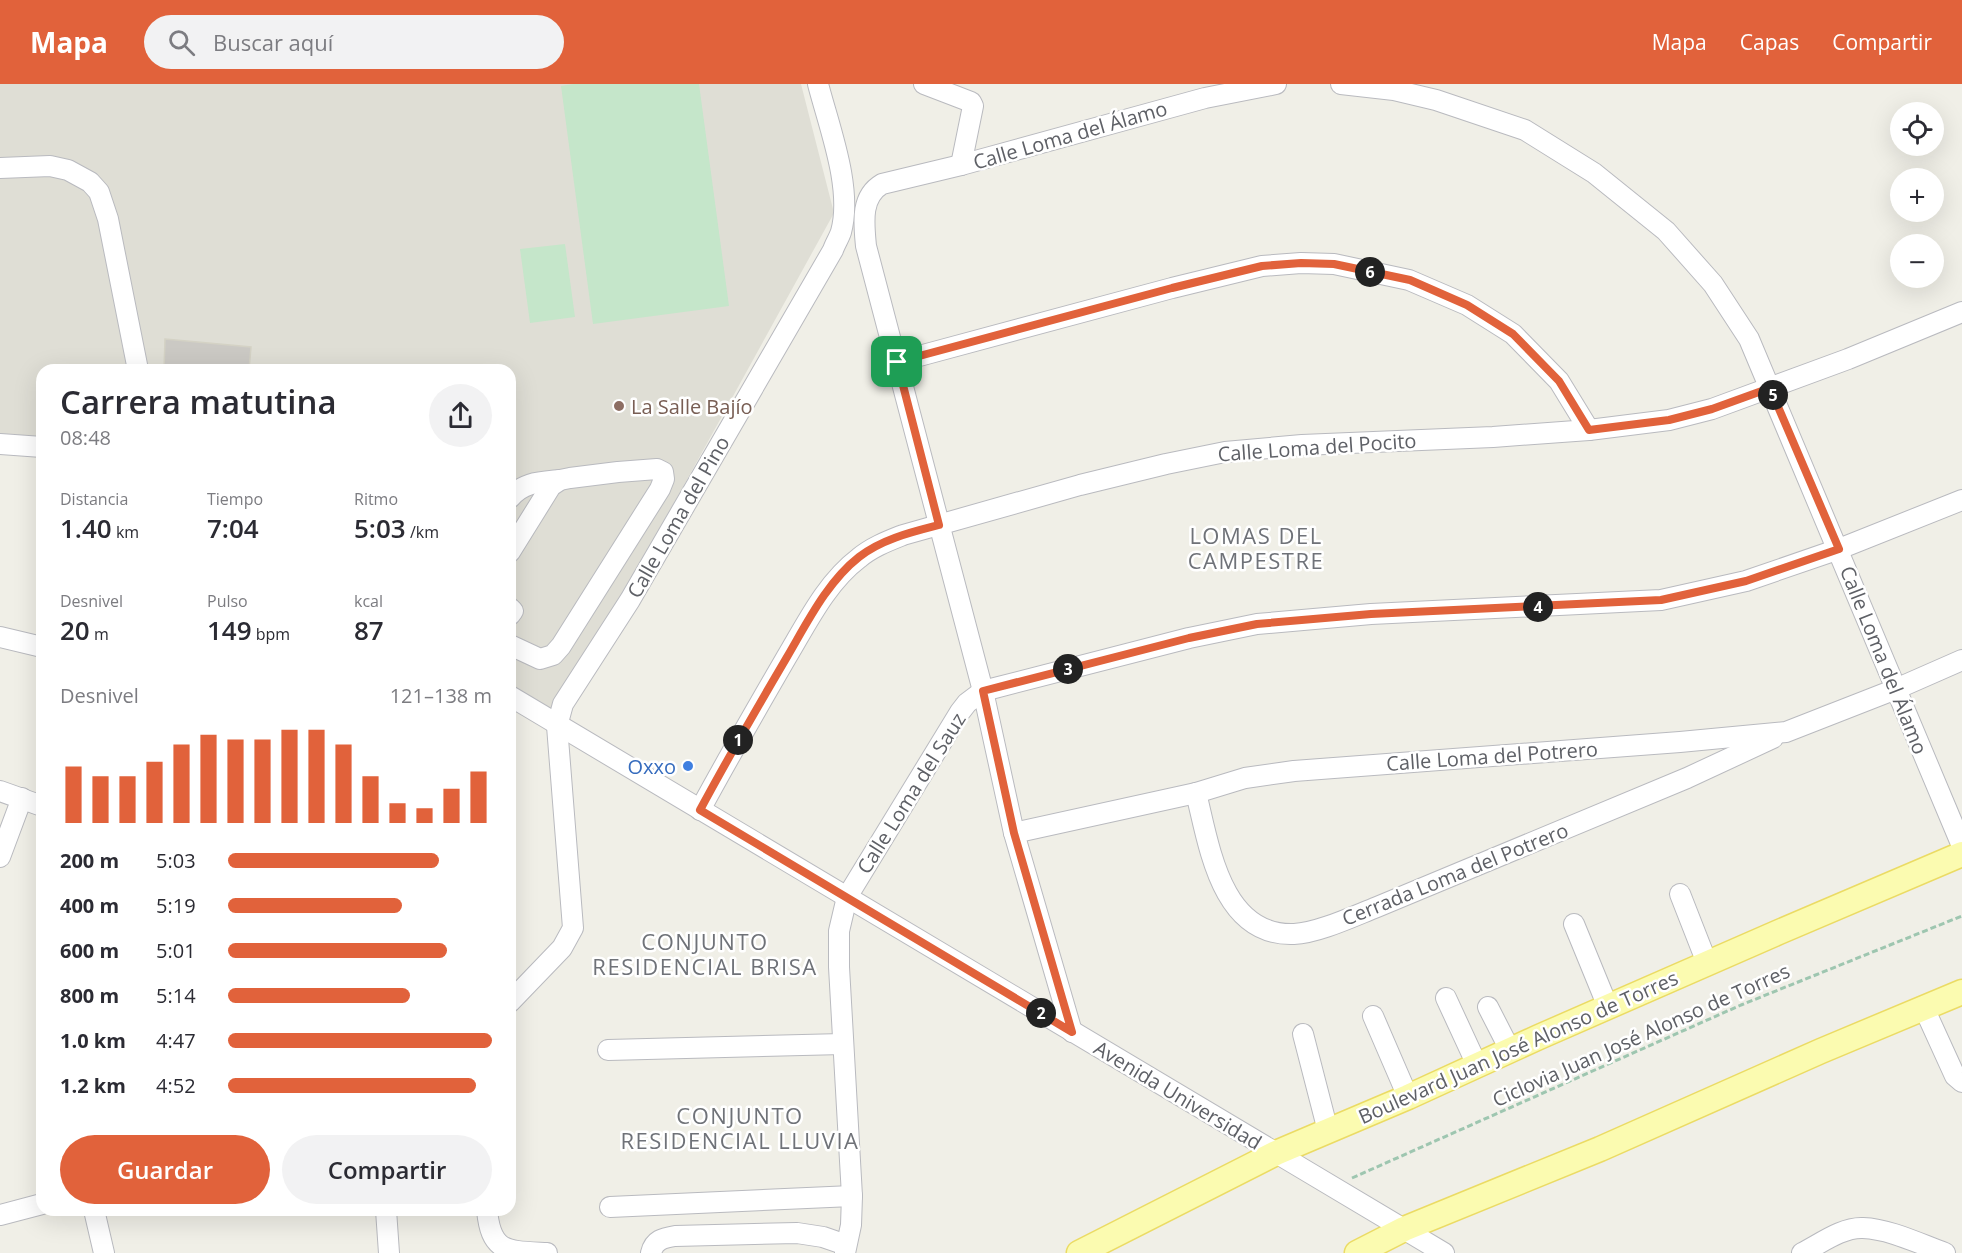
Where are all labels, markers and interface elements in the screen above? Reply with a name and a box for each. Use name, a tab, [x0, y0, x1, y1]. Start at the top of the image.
search box	[144, 15, 564, 69]
text: Mapa	[30, 23, 108, 61]
icon: search	[165, 26, 198, 59]
text: Buscar aquí	[213, 27, 333, 57]
text: Mapa	[1652, 28, 1707, 56]
text: Capas	[1740, 28, 1799, 56]
text: Compartir	[1832, 28, 1932, 56]
street label: Calle Loma del Álamo	[970, 94, 1170, 176]
map controls	[1890, 102, 1944, 288]
button: locate	[1890, 102, 1944, 156]
button: +	[1890, 168, 1944, 222]
button: −	[1890, 234, 1944, 288]
pin: 6	[1355, 257, 1385, 287]
text: 6	[1365, 261, 1375, 283]
pin	[871, 336, 922, 387]
icon: arrive	[880, 345, 913, 378]
text: Carrera matutina	[60, 379, 337, 424]
pin: 5	[1758, 380, 1788, 410]
button: share	[429, 384, 492, 447]
text: 5	[1768, 384, 1778, 406]
place label: La Salle Bajío	[631, 393, 753, 420]
marker: La Salle Bajío	[612, 399, 626, 413]
text: 08:48	[60, 424, 111, 451]
street label: Calle Loma del Pocito	[1217, 427, 1417, 467]
street label: Calle Loma del Pino	[621, 431, 735, 603]
text: Distancia	[60, 488, 128, 510]
text: Tiempo	[207, 488, 263, 510]
text: Ritmo	[354, 488, 398, 510]
text: 1.40	[60, 510, 112, 546]
text: 7:04	[207, 510, 259, 546]
text: 5:03	[354, 510, 406, 546]
district label: LOMAS DEL CAMPESTRE	[1188, 520, 1324, 575]
text: km	[112, 521, 139, 543]
text: /km	[406, 521, 439, 543]
street label: Calle Loma del Álamo	[1834, 562, 1934, 758]
text: Desnivel	[60, 590, 123, 612]
text: Pulso	[207, 590, 248, 612]
text: kcal	[354, 590, 383, 612]
pin: 4	[1523, 592, 1553, 622]
text: 4	[1533, 596, 1543, 618]
text: 20	[60, 612, 90, 648]
text: 149	[207, 612, 252, 648]
text: 87	[354, 612, 384, 648]
text: m	[90, 623, 109, 645]
text: bpm	[252, 623, 290, 645]
pin: 3	[1053, 654, 1083, 684]
text: 3	[1063, 658, 1073, 680]
text: Desnivel	[60, 682, 139, 709]
text: 121–138 m	[390, 682, 492, 709]
street label: Calle Loma del Sauz	[851, 707, 971, 879]
pin: 1	[723, 725, 753, 755]
text: 1	[733, 729, 743, 751]
street label: Calle Loma del Potrero	[1385, 735, 1599, 777]
place label: Oxxo	[627, 753, 676, 780]
marker: Oxxo	[681, 759, 695, 773]
street label: Cerrada Loma del Potrero	[1338, 816, 1572, 932]
text: 200 m	[60, 847, 119, 874]
text: 5:03	[156, 847, 196, 874]
text: 400 m	[60, 892, 119, 919]
text: 5:19	[156, 892, 196, 919]
district label: CONJUNTO RESIDENCIAL BRISA	[592, 926, 818, 981]
text: 600 m	[60, 937, 119, 964]
text: 5:01	[156, 937, 196, 964]
street label: Ciclovia Juan José Alonso de Torres	[1488, 957, 1794, 1113]
street label: Boulevard Juan José Alonso de Torres	[1354, 964, 1682, 1130]
text: 800 m	[60, 982, 119, 1009]
text: 5:14	[156, 982, 196, 1009]
pin: 2	[1026, 998, 1056, 1028]
text: 2	[1036, 1002, 1046, 1024]
text: 1.0 km	[60, 1027, 126, 1054]
text: 4:47	[156, 1027, 196, 1054]
street label: Avenida Universidad	[1089, 1034, 1267, 1156]
text: 1.2 km	[60, 1072, 126, 1099]
text: 4:52	[156, 1072, 196, 1099]
district label: CONJUNTO RESIDENCIAL LLUVIA	[620, 1100, 860, 1155]
button: Guardar	[60, 1135, 270, 1204]
button: Compartir	[282, 1135, 492, 1204]

